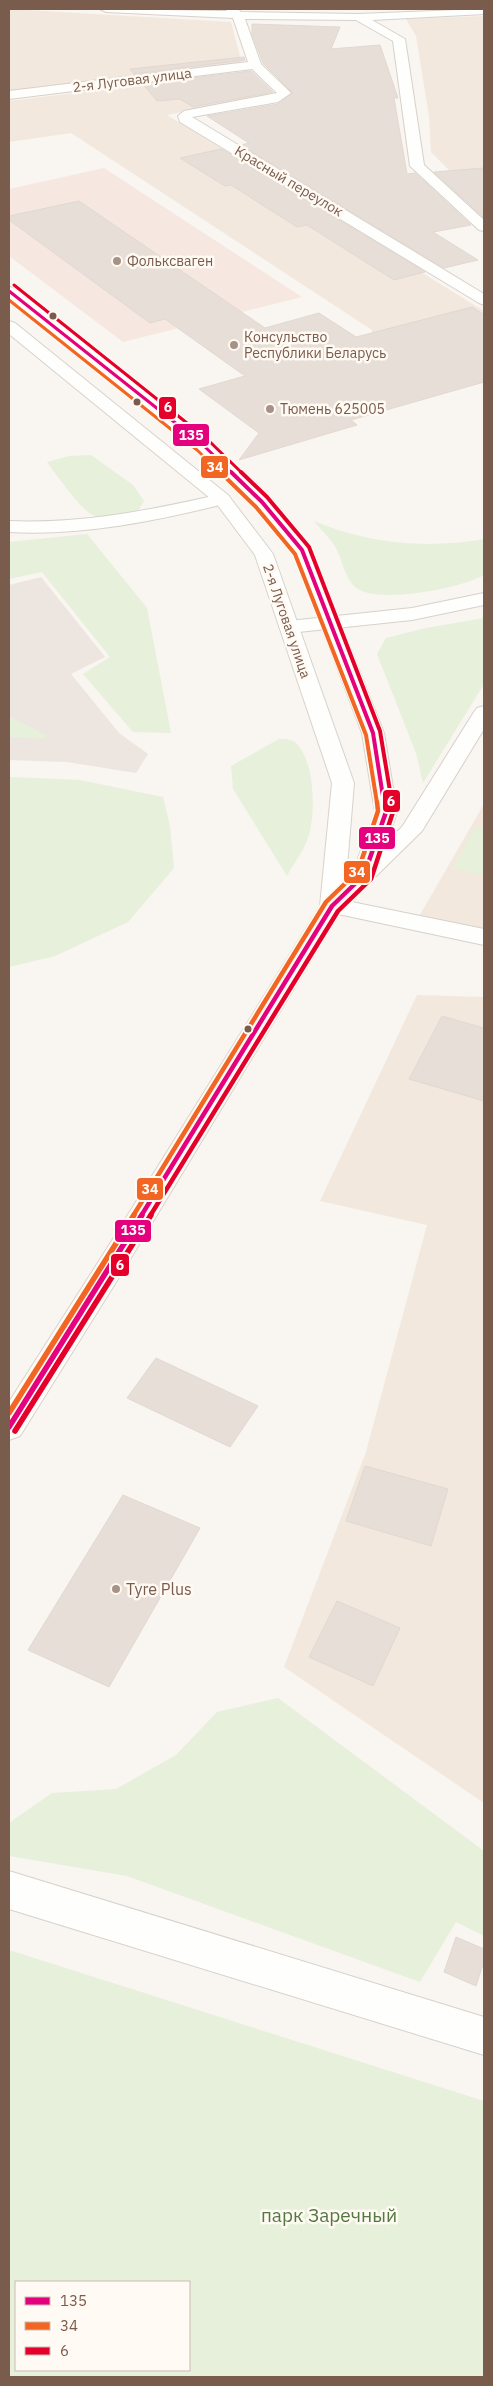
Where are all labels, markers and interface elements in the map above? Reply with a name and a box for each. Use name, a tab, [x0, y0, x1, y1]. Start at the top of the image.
street label: 2-я Луговая улица	[71, 64, 193, 96]
street label: Красный переулок	[231, 141, 347, 221]
place label: Фольксваген	[127, 252, 213, 270]
marker: Фольксваген	[111, 255, 123, 267]
unlabelled marker	[48, 311, 58, 321]
place label: Консульство Республики Беларусь	[244, 328, 386, 362]
marker: Консульство Республики Беларусь	[228, 339, 240, 351]
line badge: 6	[158, 396, 177, 420]
unlabelled marker	[132, 397, 142, 407]
text: 6	[164, 398, 172, 416]
place label: Тюмень 625005	[280, 400, 385, 418]
marker: Тюмень 625005	[264, 403, 276, 415]
line badge: 135	[172, 423, 210, 447]
text: 135	[178, 426, 204, 444]
line badge: 34	[200, 455, 229, 479]
text: 34	[207, 458, 223, 476]
street label: 2-я Луговая улица	[259, 561, 315, 681]
line badge: 6	[382, 789, 401, 813]
text: 6	[387, 792, 395, 810]
line badge: 135	[358, 826, 396, 850]
text: 135	[364, 829, 390, 847]
line badge: 34	[343, 860, 371, 884]
text: 34	[349, 863, 365, 881]
unlabelled marker	[243, 1024, 253, 1034]
line badge: 34	[136, 1177, 164, 1201]
text: 34	[142, 1180, 158, 1198]
line badge: 135	[114, 1219, 152, 1243]
text: 135	[120, 1221, 146, 1239]
line badge: 6	[110, 1253, 130, 1277]
text: 6	[116, 1256, 124, 1274]
place label: Tyre Plus	[126, 1579, 192, 1599]
marker: Tyre Plus	[110, 1583, 122, 1595]
park label: парк Заречный	[261, 2203, 397, 2227]
legend	[15, 2281, 190, 2371]
text: 135	[60, 2291, 87, 2310]
text: 34	[60, 2316, 78, 2335]
text: 6	[60, 2341, 69, 2360]

